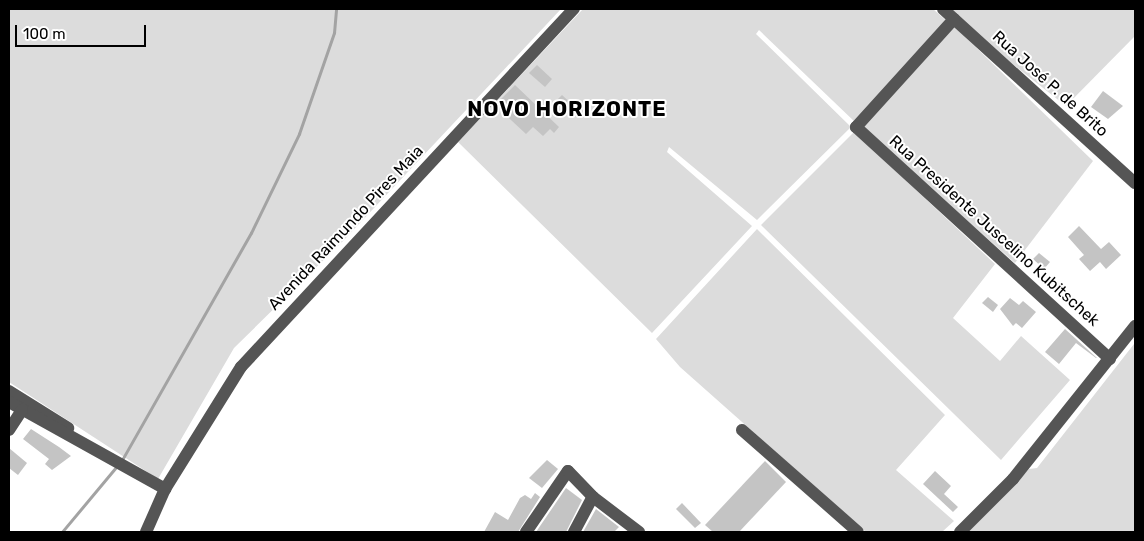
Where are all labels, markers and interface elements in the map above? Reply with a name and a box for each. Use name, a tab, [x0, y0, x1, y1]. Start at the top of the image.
scale bar	[18, 15, 149, 47]
text: 100 m	[23, 25, 65, 43]
street label: Rua José P. de Brito	[988, 27, 1112, 141]
district label: NOVO HORIZONTE	[466, 96, 668, 122]
street label: Rua Presidente Juscelino Kubitschek	[885, 132, 1103, 330]
street label: Avenida Raimundo Pires Maia	[265, 142, 427, 314]

